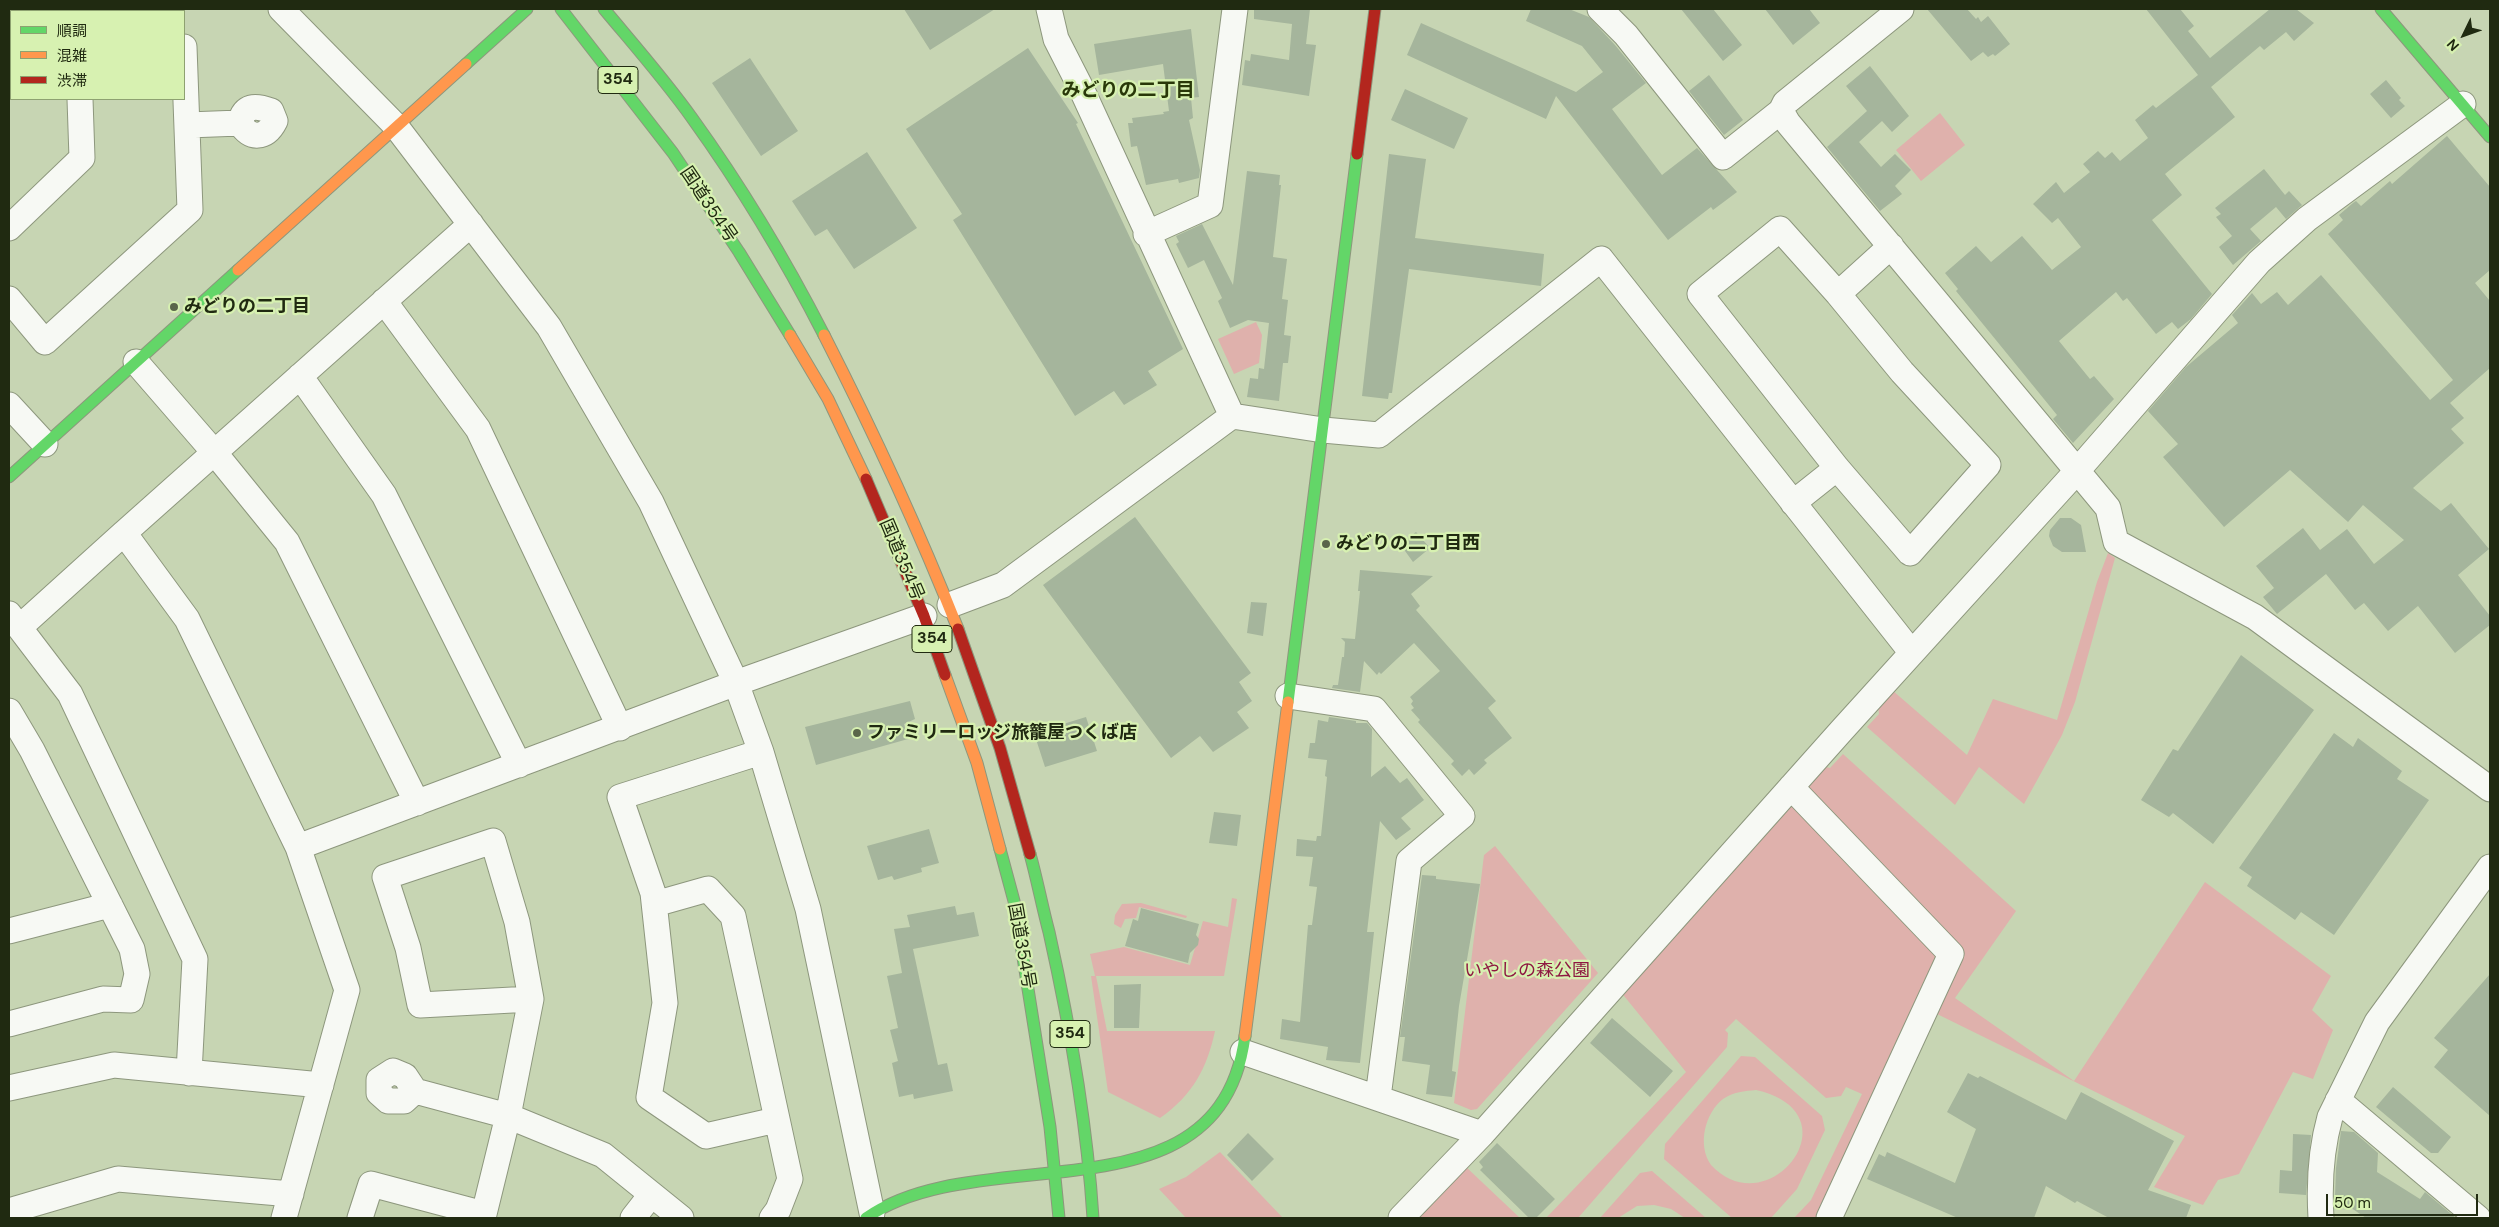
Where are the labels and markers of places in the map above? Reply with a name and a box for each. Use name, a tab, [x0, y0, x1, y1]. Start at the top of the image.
place label: みどりの二丁目	[184, 296, 310, 318]
marker: みどりの二丁目	[168, 301, 180, 313]
place label: みどりの二丁目西	[1336, 533, 1480, 555]
marker: みどりの二丁目西	[1320, 538, 1332, 550]
place label: ファミリーロッジ旅籠屋つくば店	[867, 722, 1137, 744]
marker: ファミリーロッジ旅籠屋つくば店	[851, 727, 863, 739]

